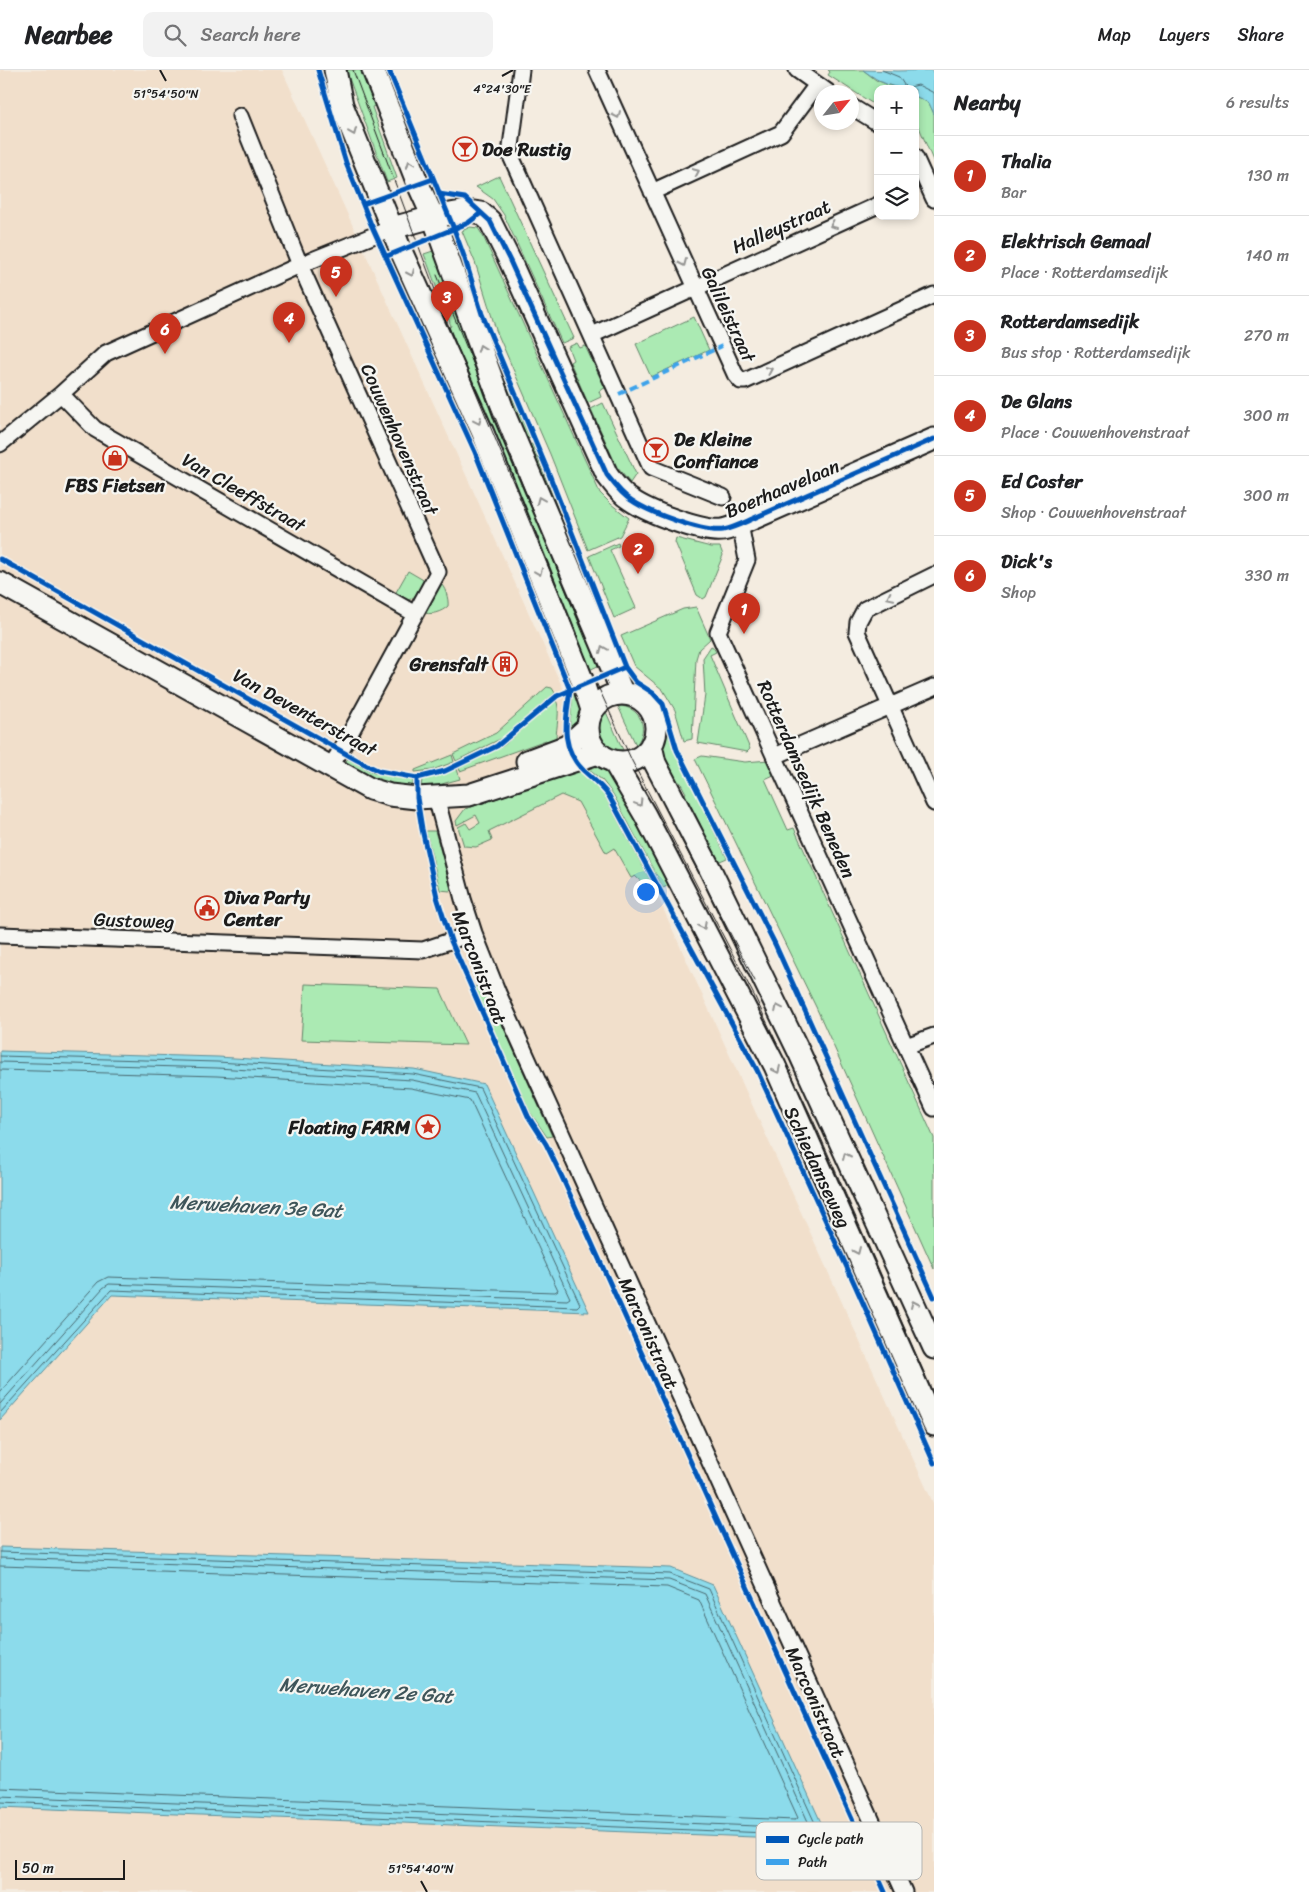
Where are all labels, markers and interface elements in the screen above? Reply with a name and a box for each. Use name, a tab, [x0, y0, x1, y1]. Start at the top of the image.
search box	[143, 12, 493, 57]
text: Nearbee	[25, 14, 113, 56]
text: Search here	[201, 18, 301, 51]
text: Map	[1098, 19, 1131, 51]
text: Layers	[1159, 19, 1210, 51]
text: Share	[1238, 19, 1284, 51]
icon: search	[161, 21, 189, 49]
text: 4°24'30"E	[473, 78, 532, 100]
text: 51°54'50"N	[133, 83, 199, 105]
text: Nearby	[954, 84, 1020, 122]
north arrow	[814, 85, 859, 130]
map controls	[874, 85, 919, 220]
button: +	[874, 85, 919, 130]
text: 6 results	[1226, 88, 1289, 117]
one-way arrow	[610, 109, 620, 118]
one-way arrow	[347, 127, 357, 135]
button: −	[874, 130, 919, 175]
place label: Doe Rustig	[482, 133, 572, 166]
bar icon: Doe Rustig	[452, 136, 478, 162]
text: Thalia	[1001, 145, 1051, 178]
one-way arrow	[406, 160, 416, 169]
text: 1	[967, 161, 973, 190]
text: 130 m	[1247, 161, 1289, 190]
one-way arrow	[691, 168, 700, 178]
button: layers	[874, 175, 919, 220]
text: Bar	[1001, 178, 1026, 207]
street label: Halleystraat	[726, 190, 836, 263]
one-way arrow	[829, 218, 838, 229]
text: Elektrisch Gemaal	[1001, 225, 1151, 258]
text: 2	[965, 241, 975, 270]
text: 140 m	[1246, 241, 1289, 270]
pin: 5	[320, 256, 352, 297]
one-way arrow	[677, 258, 688, 267]
text: Place · Rotterdamsedijk	[1001, 258, 1168, 287]
street label: Galileistraat	[692, 261, 766, 369]
one-way arrow	[404, 268, 415, 277]
pin: 3	[431, 281, 463, 322]
pin: 4	[273, 302, 305, 343]
text: Rotterdamsedijk	[1001, 305, 1139, 338]
pin: 6	[149, 313, 181, 354]
text: 3	[966, 321, 974, 350]
text: 270 m	[1244, 321, 1289, 350]
text: Bus stop · Rotterdamsedijk	[1001, 338, 1190, 367]
one-way arrow	[477, 345, 487, 353]
street label: Couwenhovenstraat	[351, 358, 448, 522]
one-way arrow	[764, 365, 773, 376]
text: De Glans	[1001, 385, 1072, 418]
text: 4	[965, 401, 975, 430]
text: 300 m	[1244, 401, 1289, 430]
one-way arrow	[471, 416, 482, 425]
text: Place · Couwenhovenstraat	[1001, 418, 1190, 447]
place label: De Kleine Confiance	[673, 423, 759, 478]
bar icon: De Kleine Confiance	[643, 437, 669, 463]
street label: Van Cleeffstraat	[176, 444, 313, 542]
shop icon: FBS Fietsen	[102, 445, 128, 471]
street label: Boerhaavelaan	[720, 450, 845, 527]
text: Ed Coster	[1001, 465, 1082, 498]
place label: FBS Fietsen	[64, 469, 165, 502]
text: 5	[965, 481, 975, 510]
text: 300 m	[1244, 481, 1289, 510]
one-way arrow	[536, 496, 547, 505]
text: Shop · Couwenhovenstraat	[1001, 498, 1186, 527]
pin: 2	[622, 533, 654, 574]
text: Dick's	[1001, 545, 1052, 578]
text: 6	[965, 561, 975, 590]
text: 330 m	[1245, 561, 1289, 590]
one-way arrow	[532, 567, 543, 576]
text: Shop	[1001, 578, 1036, 607]
one-way arrow	[886, 591, 895, 601]
pin: 1	[728, 593, 760, 634]
one-way arrow	[599, 645, 609, 654]
place label: Grensfalt	[409, 648, 489, 681]
building icon: Grensfalt	[492, 651, 518, 677]
street label: Van Deventerstraat	[227, 659, 384, 766]
street label: Rotterdamsedijk Beneden	[748, 675, 865, 884]
one-way arrow	[632, 798, 642, 807]
your location	[633, 879, 659, 905]
place label: Diva Party Center	[223, 881, 311, 936]
public building icon: Diva Party Center	[194, 895, 220, 921]
street label: Gustoweg	[93, 903, 175, 938]
street label: Marconistraat	[443, 905, 516, 1029]
one-way arrow	[697, 920, 707, 929]
one-way arrow	[774, 1005, 784, 1014]
one-way arrow	[770, 1065, 781, 1074]
street label: Schiedamseweg	[775, 1101, 860, 1234]
place label: Floating FARM	[287, 1111, 411, 1144]
place icon: Floating FARM	[415, 1114, 441, 1140]
one-way arrow	[842, 1152, 853, 1161]
water label: Merwehaven 3e Gat	[169, 1185, 345, 1229]
one-way arrow	[850, 1246, 861, 1255]
street label: Marconistraat	[609, 1272, 688, 1395]
one-way arrow	[909, 1300, 920, 1309]
street label: Marconistraat	[776, 1641, 855, 1764]
water label: Merwehaven 2e Gat	[278, 1667, 456, 1714]
legend	[756, 1822, 922, 1880]
text: Cycle path	[798, 1827, 864, 1852]
text: Path	[798, 1850, 827, 1875]
text: 50 m	[22, 1856, 54, 1881]
scale bar	[15, 1857, 125, 1880]
text: 51°54'40"N	[388, 1858, 454, 1880]

